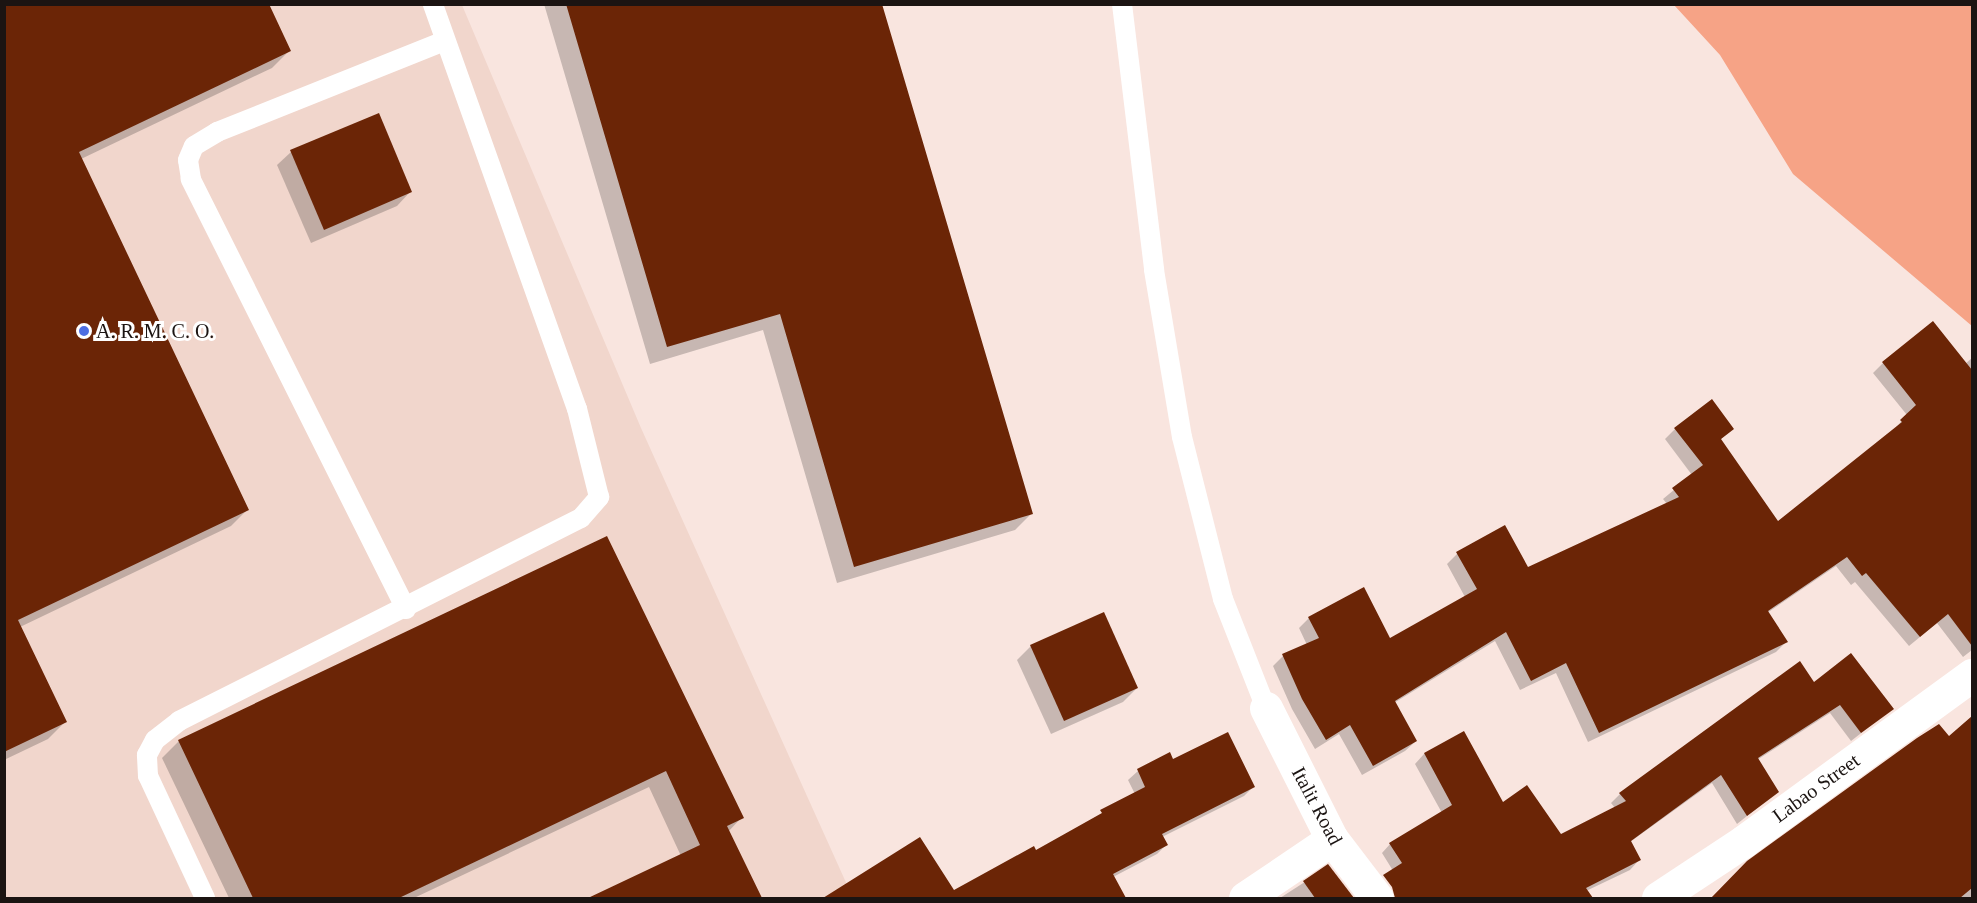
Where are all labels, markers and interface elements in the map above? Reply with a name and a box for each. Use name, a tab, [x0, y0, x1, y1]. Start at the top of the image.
place label: A. R. M. C. O.	[96, 319, 214, 343]
marker: A. R. M. C. O.	[77, 324, 91, 338]
street label: Labao Street	[1768, 748, 1864, 828]
street label: Italit Road	[1286, 763, 1348, 849]

